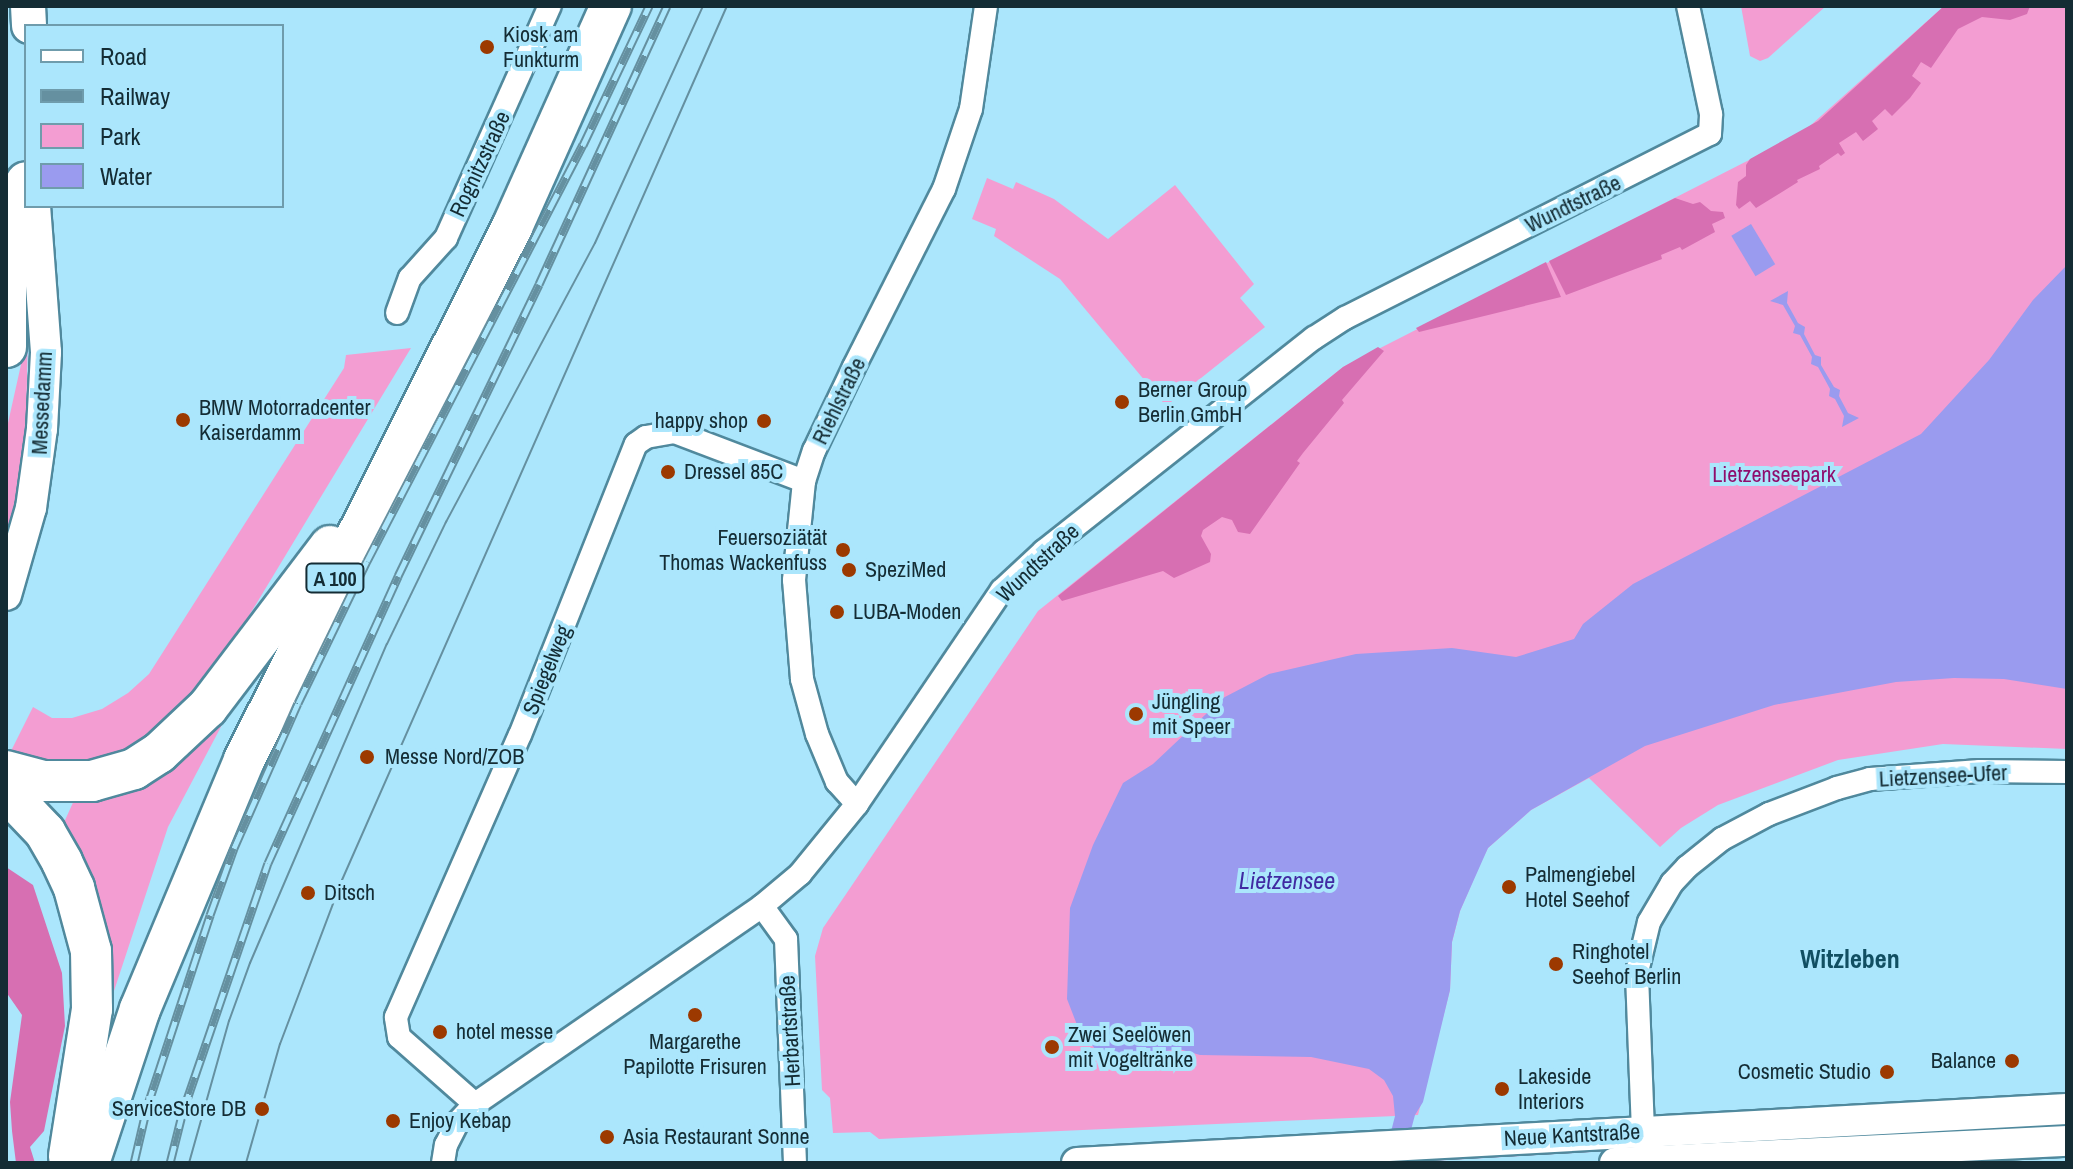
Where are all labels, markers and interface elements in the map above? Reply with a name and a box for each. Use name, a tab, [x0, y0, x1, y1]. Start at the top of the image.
place label: Kiosk am Funkturm	[503, 21, 579, 72]
legend	[24, 24, 284, 208]
marker: Kiosk am Funkturm	[478, 38, 496, 56]
text: Road	[100, 40, 147, 72]
text: Railway	[100, 80, 170, 112]
street label: Rognitzstraße	[444, 107, 516, 221]
text: Park	[100, 120, 140, 152]
text: Water	[100, 160, 152, 192]
street label: Wundtstraße	[1521, 170, 1625, 238]
street label: Messedamm	[26, 351, 58, 455]
street label: Riehlstraße	[807, 353, 871, 449]
place label: Berner Group Berlin GmbH	[1138, 376, 1247, 428]
marker: Berner Group Berlin GmbH	[1113, 393, 1131, 411]
place label: BMW Motorradcenter Kaiserdamm	[199, 394, 370, 446]
place label: happy shop	[655, 408, 748, 434]
marker: BMW Motorradcenter Kaiserdamm	[174, 411, 192, 429]
marker: happy shop	[755, 412, 773, 430]
place label: Dressel 85C	[684, 459, 783, 485]
park label: Lietzenseepark	[1712, 462, 1836, 488]
marker: Dressel 85C	[659, 463, 677, 481]
street label: Wundtstraße	[991, 518, 1085, 608]
place label: Feuersoziätät Thomas Wackenfuss	[659, 524, 827, 576]
marker: Feuersoziätät Thomas Wackenfuss	[834, 541, 852, 559]
place label: SpeziMed	[865, 557, 946, 583]
marker: SpeziMed	[840, 561, 858, 579]
road number: A 100	[305, 562, 365, 594]
place label: LUBA-Moden	[853, 599, 961, 625]
marker: LUBA-Moden	[828, 603, 846, 621]
street label: Spiegelweg	[517, 621, 577, 719]
place label: Jüngling mit Speer	[1152, 688, 1230, 740]
marker: Jüngling mit Speer	[1127, 705, 1145, 723]
place label: Messe Nord/ZOB	[385, 744, 524, 770]
marker: Messe Nord/ZOB	[356, 746, 378, 768]
street label: Lietzensee-Ufer	[1878, 759, 2008, 793]
place label: Palmengiebel Hotel Seehof	[1525, 861, 1635, 912]
water label: Lietzensee	[1239, 867, 1335, 895]
marker: Palmengiebel Hotel Seehof	[1500, 878, 1518, 896]
place label: Ditsch	[324, 880, 375, 906]
marker: Ditsch	[299, 884, 317, 902]
place label: Ringhotel Seehof Berlin	[1572, 938, 1681, 990]
district label: Witzleben	[1800, 943, 1900, 975]
marker: Ringhotel Seehof Berlin	[1547, 955, 1565, 973]
street label: Herbartstraße	[774, 975, 806, 1087]
marker: Margarethe Papilotte Frisuren	[686, 1006, 704, 1024]
place label: hotel messe	[456, 1019, 553, 1045]
place label: Zwei Seelöwen mit Vogeltränke	[1068, 1021, 1193, 1072]
marker: hotel messe	[431, 1023, 449, 1041]
place label: Margarethe Papilotte Frisuren	[623, 1028, 767, 1080]
marker: Zwei Seelöwen mit Vogeltränke	[1043, 1038, 1061, 1056]
place label: Balance	[1931, 1048, 1996, 1074]
marker: Balance	[2003, 1052, 2021, 1070]
place label: Cosmetic Studio	[1738, 1059, 1871, 1085]
place label: Lakeside Interiors	[1518, 1063, 1591, 1114]
marker: Cosmetic Studio	[1878, 1063, 1896, 1081]
marker: Lakeside Interiors	[1493, 1080, 1511, 1098]
place label: ServiceStore DB	[112, 1096, 246, 1122]
marker: ServiceStore DB	[253, 1100, 271, 1118]
place label: Enjoy Kebap	[409, 1108, 511, 1134]
marker: Enjoy Kebap	[384, 1112, 402, 1130]
street label: Neue Kantstraße	[1503, 1118, 1641, 1152]
place label: Asia Restaurant Sonne	[623, 1124, 810, 1150]
marker: Asia Restaurant Sonne	[598, 1128, 616, 1146]

